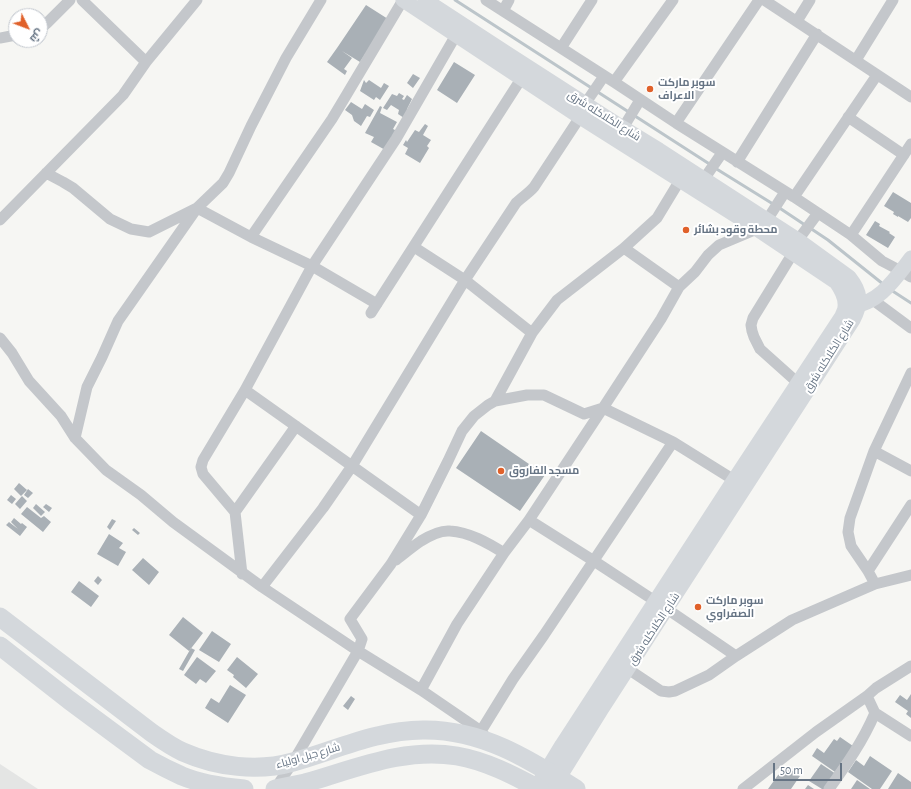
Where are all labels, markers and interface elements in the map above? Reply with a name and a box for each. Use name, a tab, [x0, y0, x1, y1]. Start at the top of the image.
north arrow	[8, 8, 48, 48]
text: ش	[28, 27, 45, 45]
place label: سوبر ماركت الاعراف	[658, 76, 715, 102]
marker: سوبر ماركت الاعراف	[645, 84, 655, 94]
street label: شارع الكلاكله شرق	[565, 88, 643, 144]
place label: محطة وقود بشائر	[694, 223, 778, 237]
marker: محطة وقود بشائر	[681, 225, 691, 235]
street label: شارع الكلاكله شرق	[801, 317, 857, 395]
place label: مسجد الفاروق	[509, 464, 579, 478]
marker: مسجد الفاروق	[496, 466, 506, 476]
street label: شارع الكلاكله شرق	[626, 590, 682, 668]
place label: سوبر ماركت الصفراوي	[706, 594, 763, 620]
marker: سوبر ماركت الصفراوي	[693, 602, 703, 612]
street label: شارع جبل اولياء	[274, 741, 342, 771]
scale bar	[775, 755, 844, 781]
text: 50 m	[780, 764, 803, 776]

